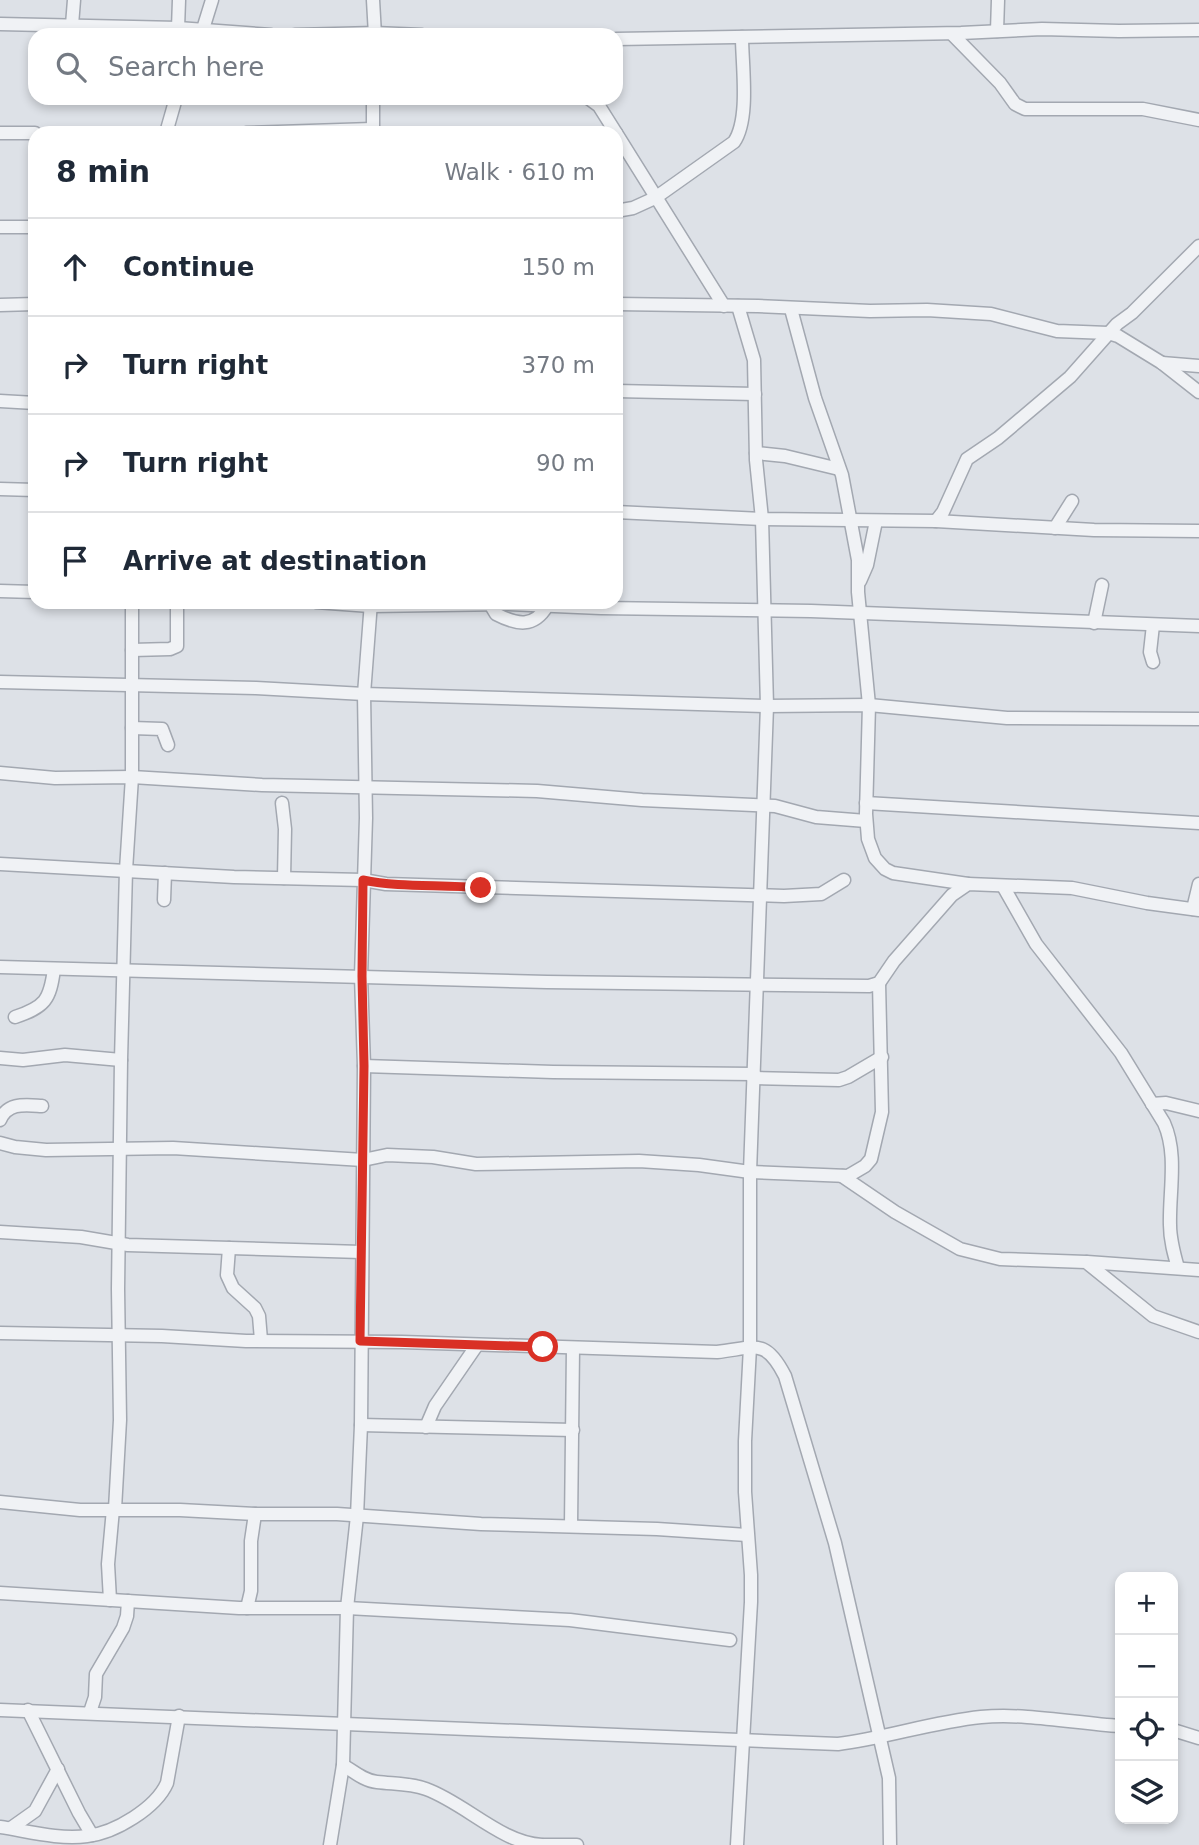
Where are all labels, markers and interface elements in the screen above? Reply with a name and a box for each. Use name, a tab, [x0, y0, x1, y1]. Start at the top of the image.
search box	[28, 28, 623, 105]
icon: search	[52, 48, 90, 86]
text: Search here	[108, 52, 264, 82]
text: 8 min	[56, 154, 150, 189]
text: Walk · 610 m	[444, 159, 595, 185]
icon: ahead	[56, 248, 94, 286]
text: Continue	[123, 252, 254, 282]
text: 150 m	[521, 254, 595, 280]
icon: right	[56, 346, 94, 384]
text: Turn right	[123, 350, 268, 380]
text: 370 m	[521, 352, 595, 378]
icon: right	[56, 444, 94, 482]
text: Turn right	[123, 448, 268, 478]
text: 90 m	[536, 450, 595, 476]
icon: arrive	[56, 542, 94, 580]
text: Arrive at destination	[123, 546, 427, 576]
route end	[465, 872, 496, 903]
route start	[527, 1331, 558, 1362]
map controls	[1115, 1572, 1178, 1824]
button: +	[1115, 1572, 1178, 1635]
button: −	[1115, 1635, 1178, 1698]
button: locate	[1115, 1698, 1178, 1761]
button: layers	[1115, 1761, 1178, 1824]

